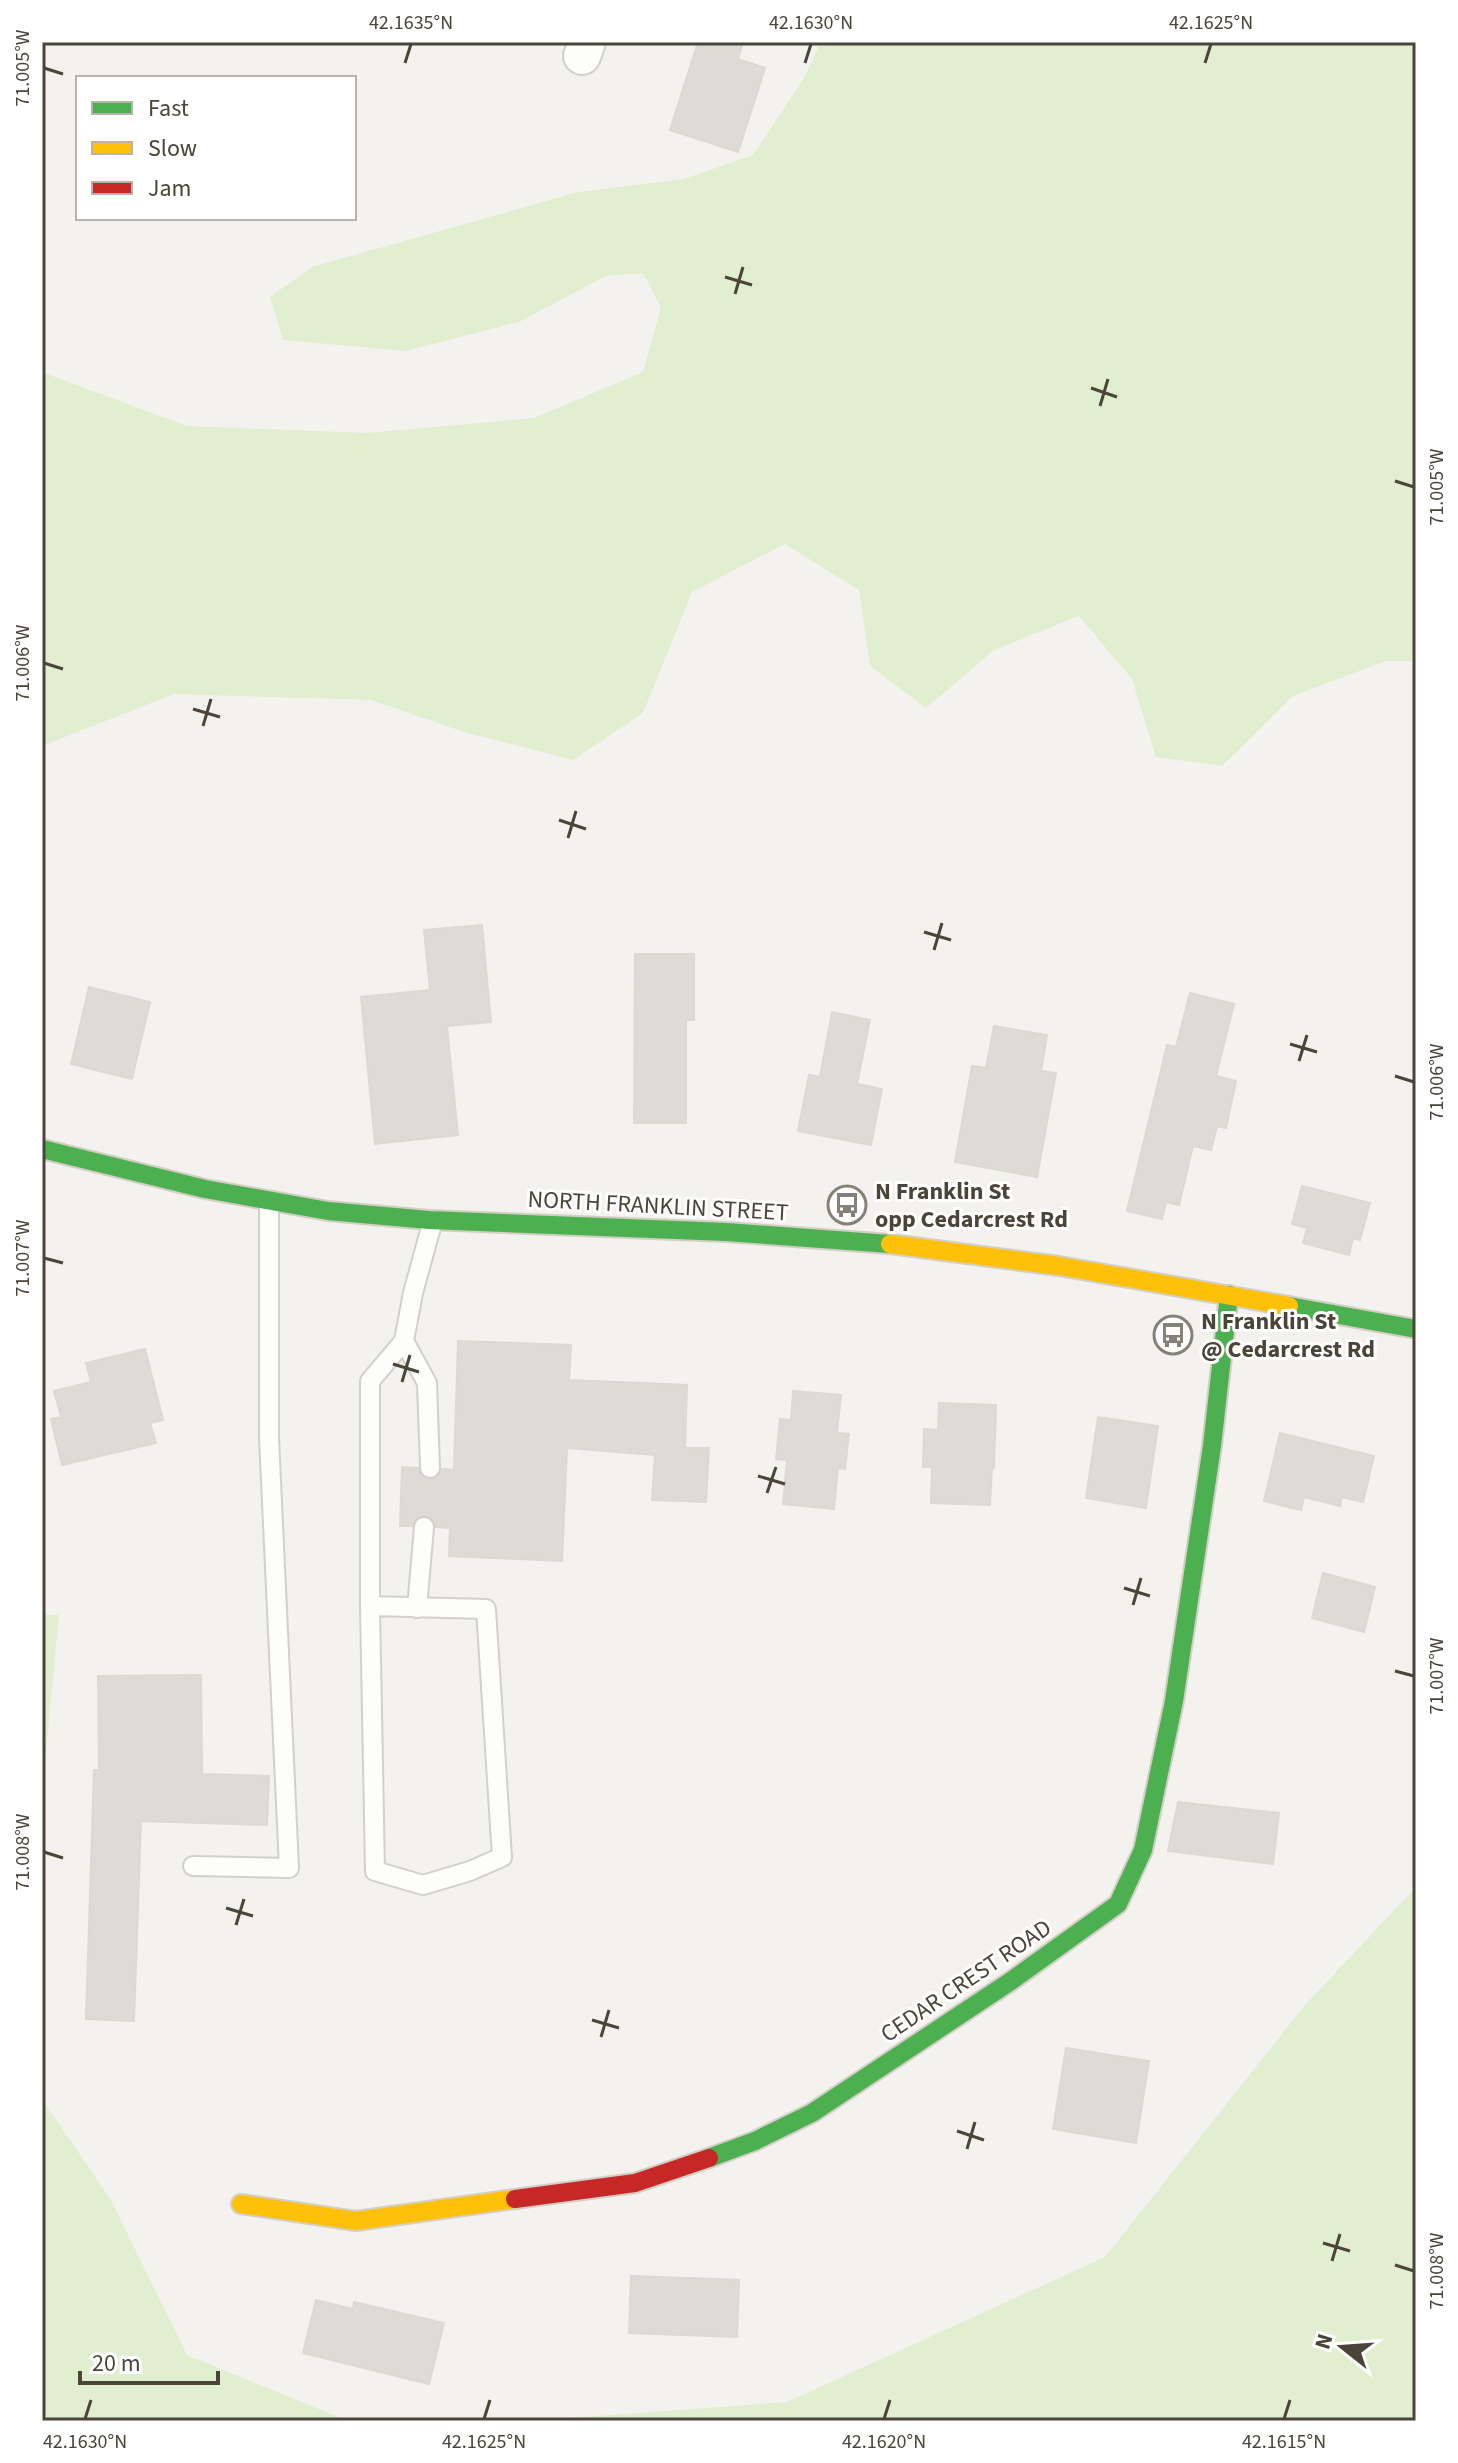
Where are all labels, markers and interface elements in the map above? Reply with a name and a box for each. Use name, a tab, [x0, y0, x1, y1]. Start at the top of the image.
text: 42.1635°N	[369, 9, 453, 37]
text: 42.1630°N	[769, 9, 853, 37]
text: 42.1625°N	[1169, 9, 1253, 37]
text: 71.005°W	[9, 29, 37, 107]
legend	[76, 76, 356, 220]
text: Fast	[148, 91, 189, 126]
text: Slow	[148, 131, 197, 166]
text: Jam	[148, 171, 192, 206]
text: 71.005°W	[1423, 448, 1451, 526]
text: 71.006°W	[9, 624, 37, 702]
text: 71.006°W	[1423, 1043, 1451, 1121]
place label: N Franklin St opp Cedarcrest Rd	[875, 1174, 1068, 1237]
street label: NORTH FRANKLIN STREET	[527, 1182, 790, 1230]
bus stop icon: N Franklin St opp Cedarcrest Rd	[826, 1184, 868, 1226]
text: 71.007°W	[9, 1219, 37, 1297]
place label: N Franklin St @ Cedarcrest Rd	[1201, 1304, 1375, 1367]
bus stop icon: N Franklin St @ Cedarcrest Rd	[1152, 1314, 1194, 1356]
text: 71.007°W	[1423, 1637, 1451, 1715]
text: 71.008°W	[9, 1813, 37, 1891]
street label: CEDAR CREST ROAD	[874, 1911, 1058, 2051]
text: 71.008°W	[1423, 2232, 1451, 2310]
north arrow	[1302, 2307, 1382, 2387]
text: N	[1306, 2330, 1341, 2353]
scale bar	[80, 2335, 218, 2385]
text: 20 m	[92, 2346, 141, 2381]
text: 42.1630°N	[43, 2428, 127, 2456]
text: 42.1625°N	[442, 2428, 526, 2456]
text: 42.1620°N	[842, 2428, 926, 2456]
text: 42.1615°N	[1242, 2428, 1326, 2456]

